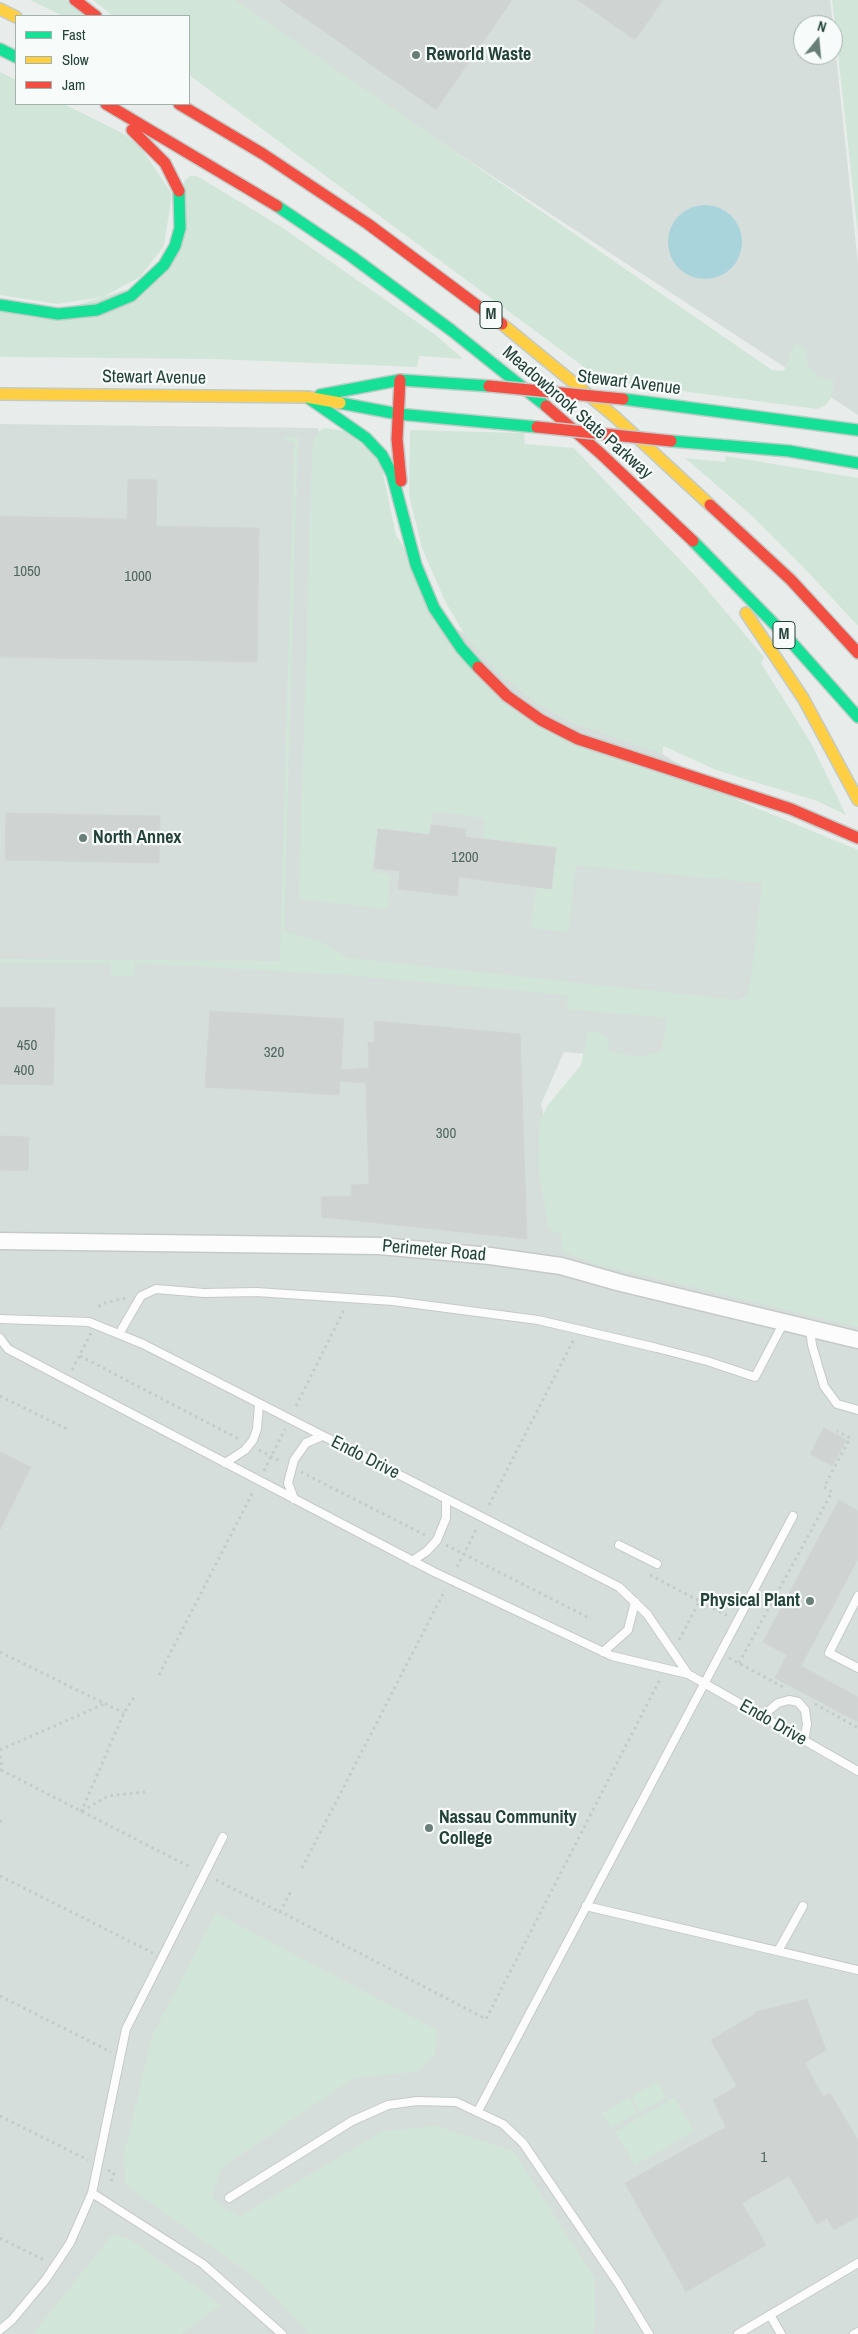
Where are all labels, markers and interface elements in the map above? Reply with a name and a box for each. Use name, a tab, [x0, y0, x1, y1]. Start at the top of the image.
legend	[15, 15, 190, 105]
north arrow	[793, 15, 843, 65]
text: N	[815, 17, 829, 36]
text: Fast	[62, 24, 85, 45]
place label: Reworld Waste	[426, 44, 531, 66]
text: Slow	[62, 49, 89, 70]
marker: Reworld Waste	[410, 49, 422, 61]
text: Jam	[62, 74, 85, 95]
road number: M	[480, 302, 502, 328]
street label: Meadowbrook State Parkway	[497, 342, 657, 484]
street label: Stewart Avenue	[102, 366, 206, 390]
street label: Stewart Avenue	[576, 366, 682, 400]
house number: 1050	[13, 563, 41, 581]
house number: 1000	[124, 568, 152, 586]
road number: M	[773, 622, 795, 648]
place label: North Annex	[93, 827, 182, 849]
marker: North Annex	[77, 832, 89, 844]
house number: 1200	[451, 849, 479, 867]
house number: 450	[17, 1037, 37, 1055]
house number: 320	[264, 1044, 284, 1062]
house number: 400	[14, 1062, 34, 1080]
house number: 300	[436, 1125, 456, 1143]
street label: Perimeter Road	[381, 1236, 487, 1266]
street label: Endo Drive	[327, 1432, 403, 1484]
place label: Physical Plant	[700, 1590, 800, 1612]
marker: Physical Plant	[804, 1595, 816, 1607]
street label: Endo Drive	[736, 1695, 810, 1751]
place label: Nassau Community College	[439, 1807, 577, 1850]
marker: Nassau Community College	[423, 1822, 435, 1834]
house number: 1	[761, 2149, 767, 2167]

